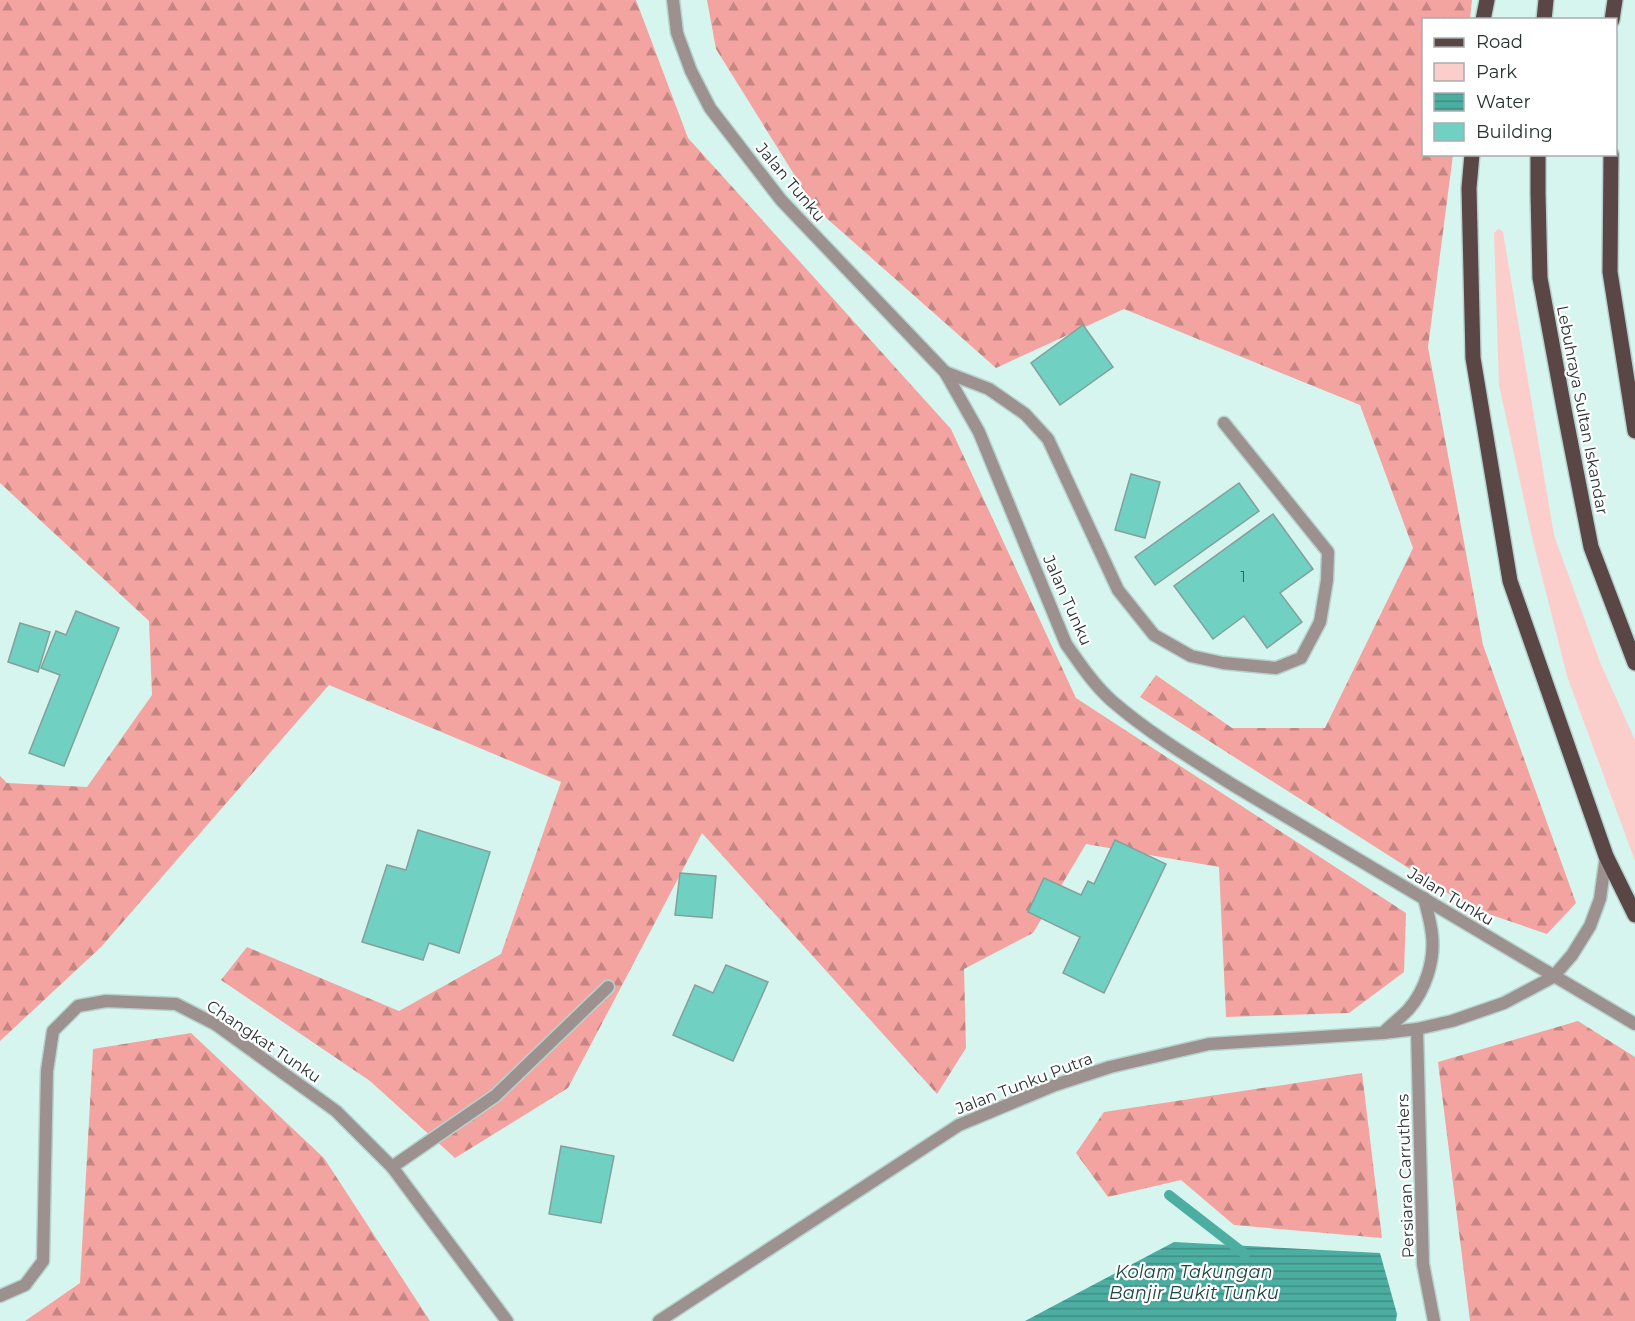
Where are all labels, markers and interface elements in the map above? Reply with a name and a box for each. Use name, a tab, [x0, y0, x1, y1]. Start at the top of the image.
legend	[1422, 18, 1617, 156]
text: Road	[1476, 31, 1523, 53]
text: Park	[1476, 61, 1517, 83]
text: Water	[1476, 91, 1531, 113]
text: Building	[1476, 121, 1553, 143]
street label: Jalan Tunku	[752, 138, 829, 226]
street label: Lebuhraya Sultan Iskandar	[1553, 304, 1612, 516]
street label: Jalan Tunku	[1039, 551, 1096, 648]
house number: 1	[1240, 568, 1246, 586]
street label: Jalan Tunku	[1403, 863, 1497, 930]
street label: Changkat Tunku	[203, 996, 324, 1087]
street label: Jalan Tunku Putra	[952, 1049, 1095, 1119]
street label: Persiaran Carruthers	[1393, 1093, 1418, 1258]
water label: Kolam Takungan Banjir Bukit Tunku	[1109, 1261, 1279, 1304]

